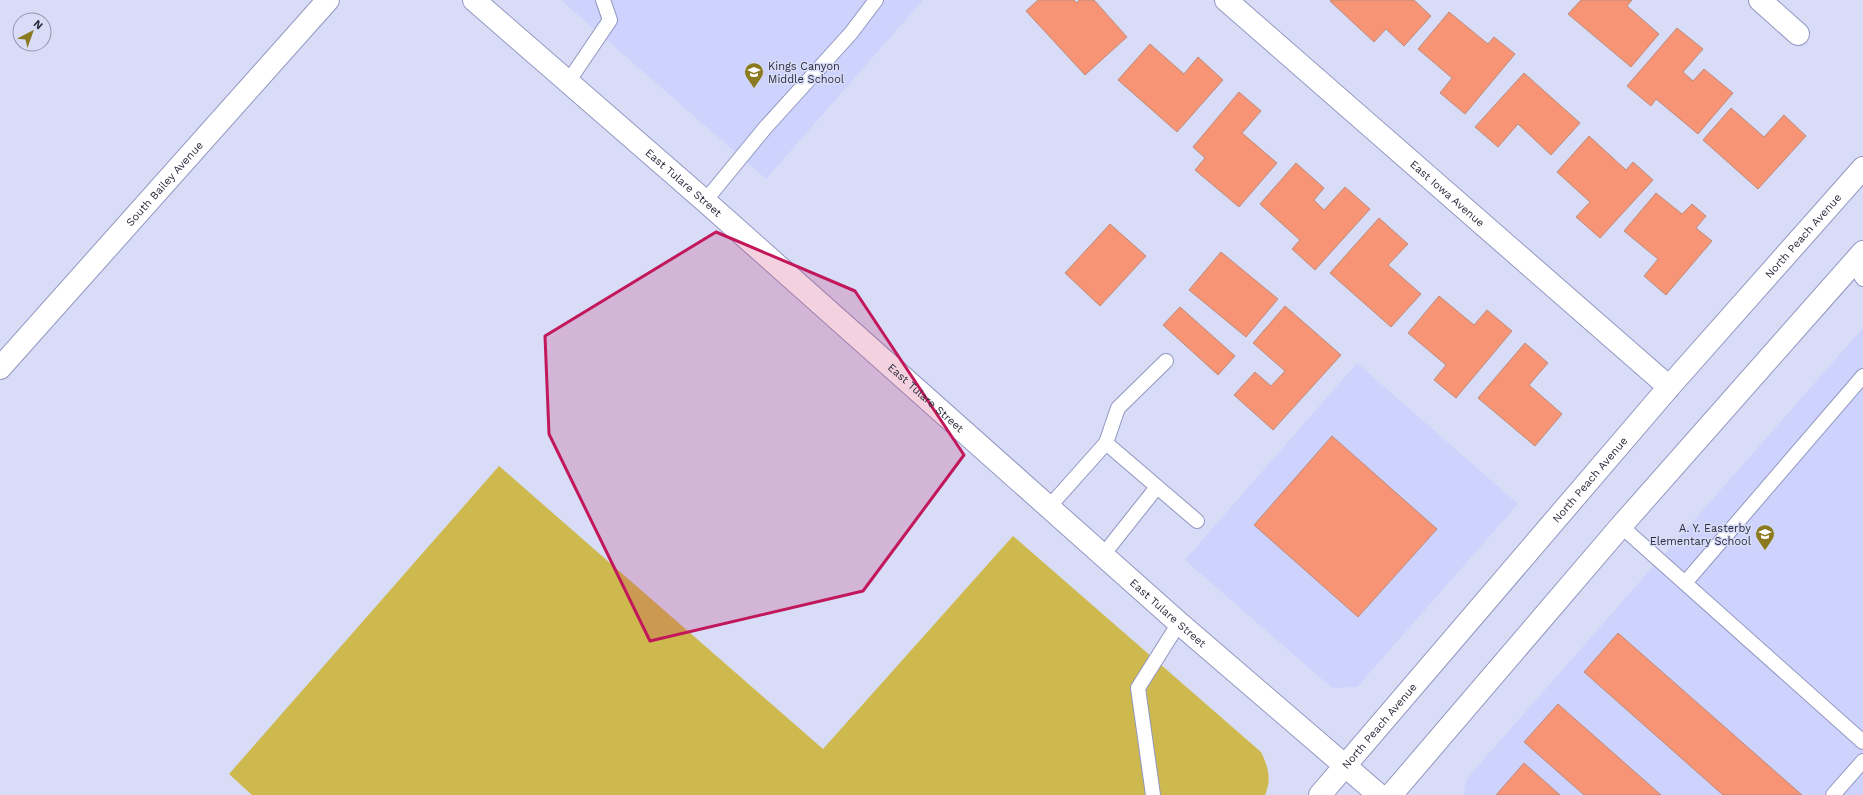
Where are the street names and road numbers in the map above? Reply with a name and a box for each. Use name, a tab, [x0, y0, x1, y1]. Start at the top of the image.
street label: South Bailey Avenue	[124, 139, 206, 229]
street label: East Tulare Street	[643, 146, 724, 220]
street label: East Iowa Avenue	[1407, 158, 1487, 230]
street label: North Peach Avenue	[1763, 191, 1844, 281]
street label: East Tulare Street	[885, 361, 966, 435]
street label: North Peach Avenue	[1550, 435, 1630, 525]
street label: East Tulare Street	[1127, 576, 1209, 651]
street label: North Peach Avenue	[1339, 681, 1420, 772]

